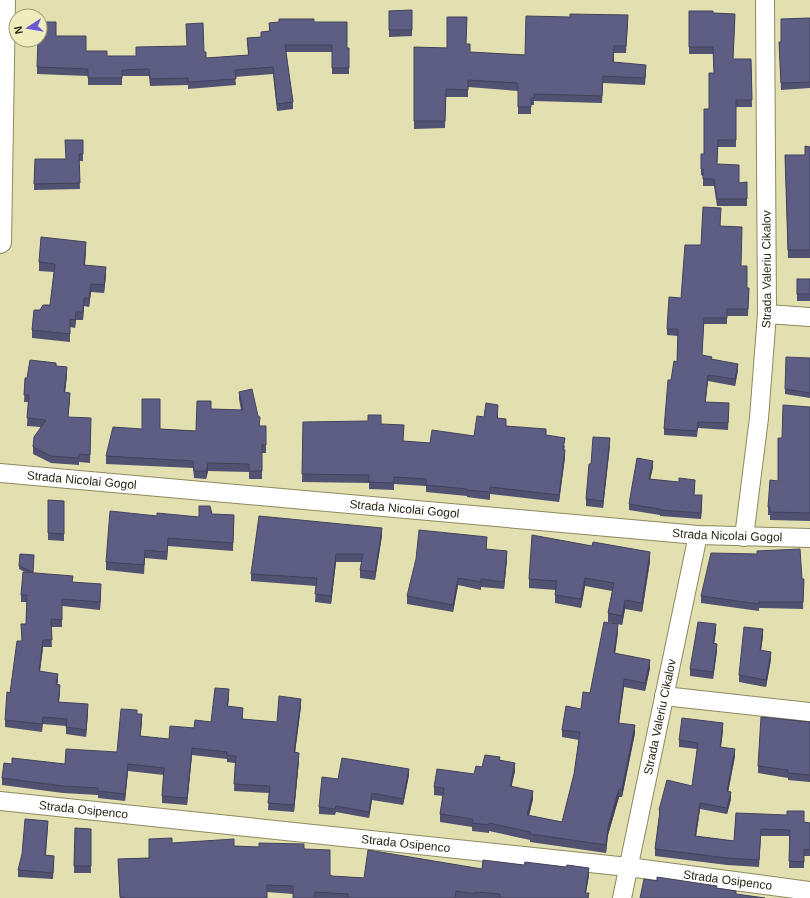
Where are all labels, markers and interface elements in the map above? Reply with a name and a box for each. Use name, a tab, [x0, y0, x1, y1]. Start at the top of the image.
north arrow	[8, 8, 48, 48]
text: N	[12, 25, 25, 35]
street label: Strada Valeriu Cikalov	[759, 210, 774, 329]
street label: Strada Nicolai Gogol	[26, 468, 137, 492]
street label: Strada Nicolai Gogol	[349, 497, 460, 521]
street label: Strada Nicolai Gogol	[672, 526, 783, 544]
street label: Strada Valeriu Cikalov	[641, 658, 679, 776]
street label: Strada Osipenco	[38, 798, 129, 821]
street label: Strada Osipenco	[361, 832, 451, 855]
street label: Strada Osipenco	[682, 867, 773, 893]

